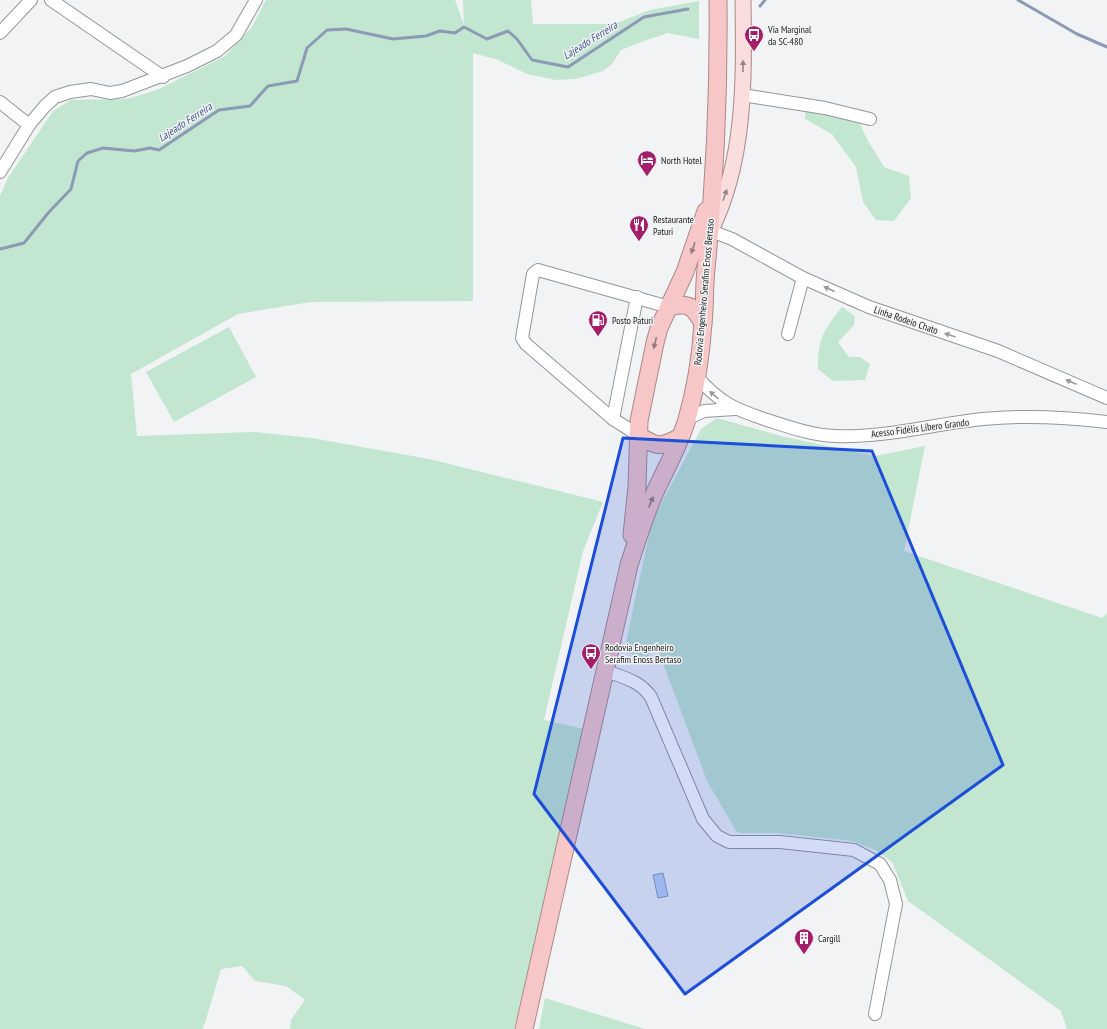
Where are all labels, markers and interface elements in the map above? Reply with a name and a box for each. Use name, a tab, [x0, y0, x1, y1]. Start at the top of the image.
water label: Lajeado Ferreira	[560, 17, 620, 62]
place label: Via Marginal da SC-480	[767, 23, 812, 48]
bus stop icon: Via Marginal da SC-480	[743, 24, 765, 52]
one-way arrow	[740, 59, 746, 72]
water label: Lajeado Ferreira	[155, 99, 215, 145]
hotel icon: North Hotel	[636, 149, 658, 177]
place label: North Hotel	[661, 154, 702, 167]
one-way arrow	[723, 189, 729, 201]
place label: Restaurante Paturi	[653, 213, 694, 238]
restaurant icon: Restaurante Paturi	[628, 214, 650, 242]
street label: Rodovia Engenheiro Serafim Enoss Bertaso	[691, 218, 717, 366]
one-way arrow	[690, 243, 696, 255]
one-way arrow	[823, 286, 834, 292]
street label: Linha Rodeio Chato	[872, 303, 940, 337]
fuel station icon: Posto Paturi	[587, 309, 609, 337]
place label: Posto Paturi	[612, 314, 653, 327]
one-way arrow	[944, 332, 956, 338]
one-way arrow	[651, 337, 657, 349]
one-way arrow	[1065, 379, 1077, 385]
one-way arrow	[709, 391, 720, 400]
street label: Acesso Fidélis Líbero Grando	[870, 416, 970, 440]
one-way arrow	[649, 495, 655, 507]
place label: Rodovia Engenheiro Serafim Enoss Bertaso	[605, 641, 681, 666]
bus stop icon: Rodovia Engenheiro Serafim Enoss Bertaso	[580, 642, 602, 670]
building icon: Cargill	[793, 927, 815, 955]
place label: Cargill	[818, 932, 841, 945]

